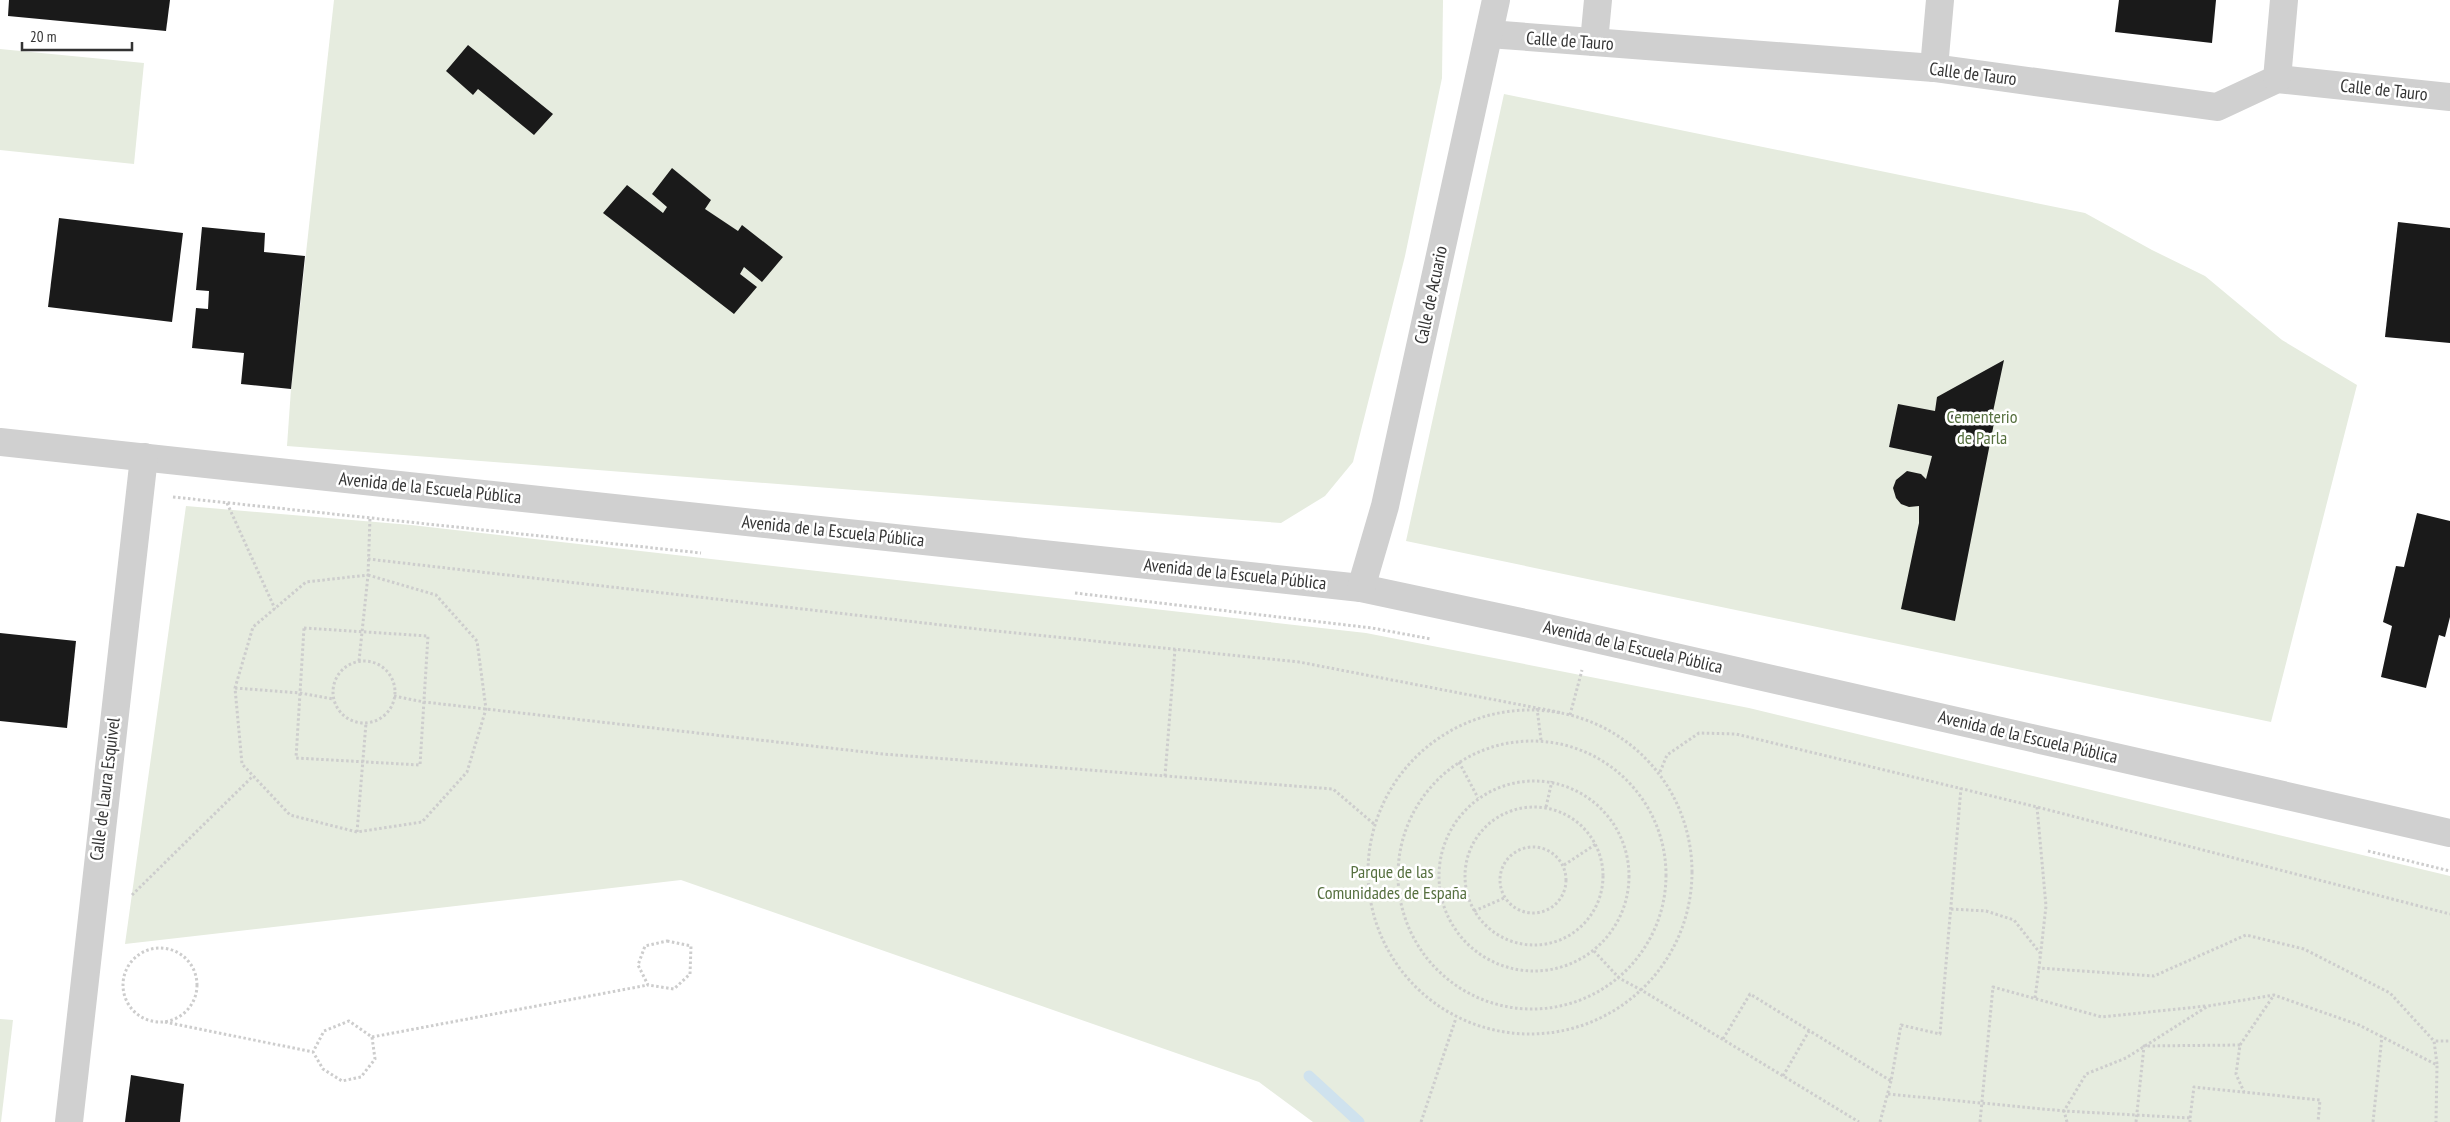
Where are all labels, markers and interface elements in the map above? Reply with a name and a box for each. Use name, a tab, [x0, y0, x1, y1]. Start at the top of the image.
scale bar	[22, 20, 132, 52]
street label: Calle de Tauro	[1526, 26, 1615, 55]
text: 20 m	[30, 27, 56, 46]
street label: Calle de Tauro	[1928, 57, 2018, 90]
street label: Calle de Tauro	[2339, 73, 2429, 106]
street label: Calle de Acuario	[1409, 244, 1452, 346]
park label: Cementerio de Parla	[1946, 405, 2018, 449]
street label: Avenida de la Escuela Pública	[338, 466, 522, 509]
street label: Avenida de la Escuela Pública	[741, 509, 925, 552]
street label: Avenida de la Escuela Pública	[1143, 552, 1327, 595]
street label: Avenida de la Escuela Pública	[1541, 615, 1725, 678]
street label: Avenida de la Escuela Pública	[1936, 705, 2120, 768]
street label: Calle de Laura Esquivel	[84, 715, 125, 862]
park label: Parque de las Comunidades de España	[1317, 860, 1467, 904]

